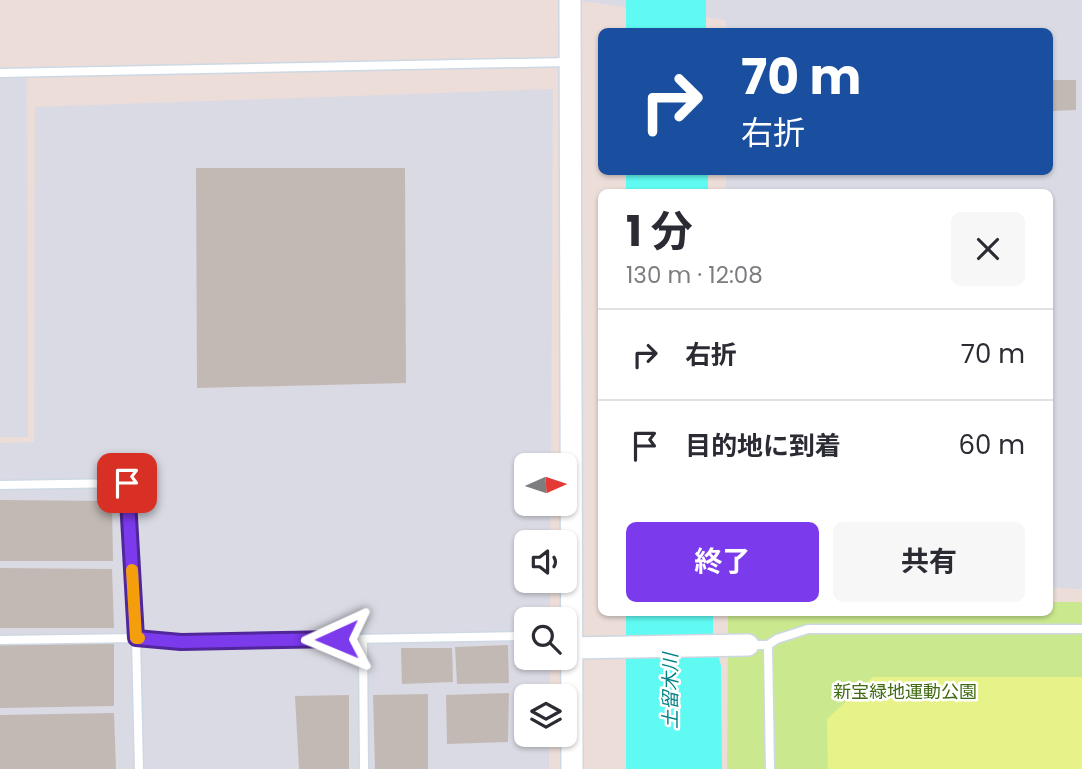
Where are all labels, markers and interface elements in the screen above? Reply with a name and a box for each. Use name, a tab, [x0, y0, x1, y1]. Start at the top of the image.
text: 70 m	[741, 43, 861, 111]
icon: right	[626, 56, 717, 147]
text: 右折	[741, 110, 805, 155]
text: 1 分	[626, 202, 693, 261]
button: close	[951, 212, 1025, 286]
text: 130 m · 12:08	[626, 259, 763, 291]
icon: right	[626, 336, 664, 374]
text: 70 m	[961, 336, 1025, 372]
text: 右折	[685, 337, 737, 373]
icon: arrive	[626, 427, 664, 465]
text: 60 m	[958, 427, 1025, 463]
text: 目的地に到着	[685, 428, 841, 464]
pin	[97, 453, 157, 513]
north arrow	[514, 453, 578, 516]
map controls	[514, 453, 577, 747]
icon: arrive	[108, 464, 146, 502]
button: 終了	[626, 522, 819, 602]
button: 共有	[833, 522, 1025, 602]
button: sound	[514, 530, 577, 593]
position arrow	[300, 602, 374, 676]
button: search	[514, 607, 577, 670]
water label: 土留木川	[657, 651, 684, 729]
park label: 新宝緑地運動公園	[833, 679, 977, 704]
button: layers	[514, 684, 577, 747]

